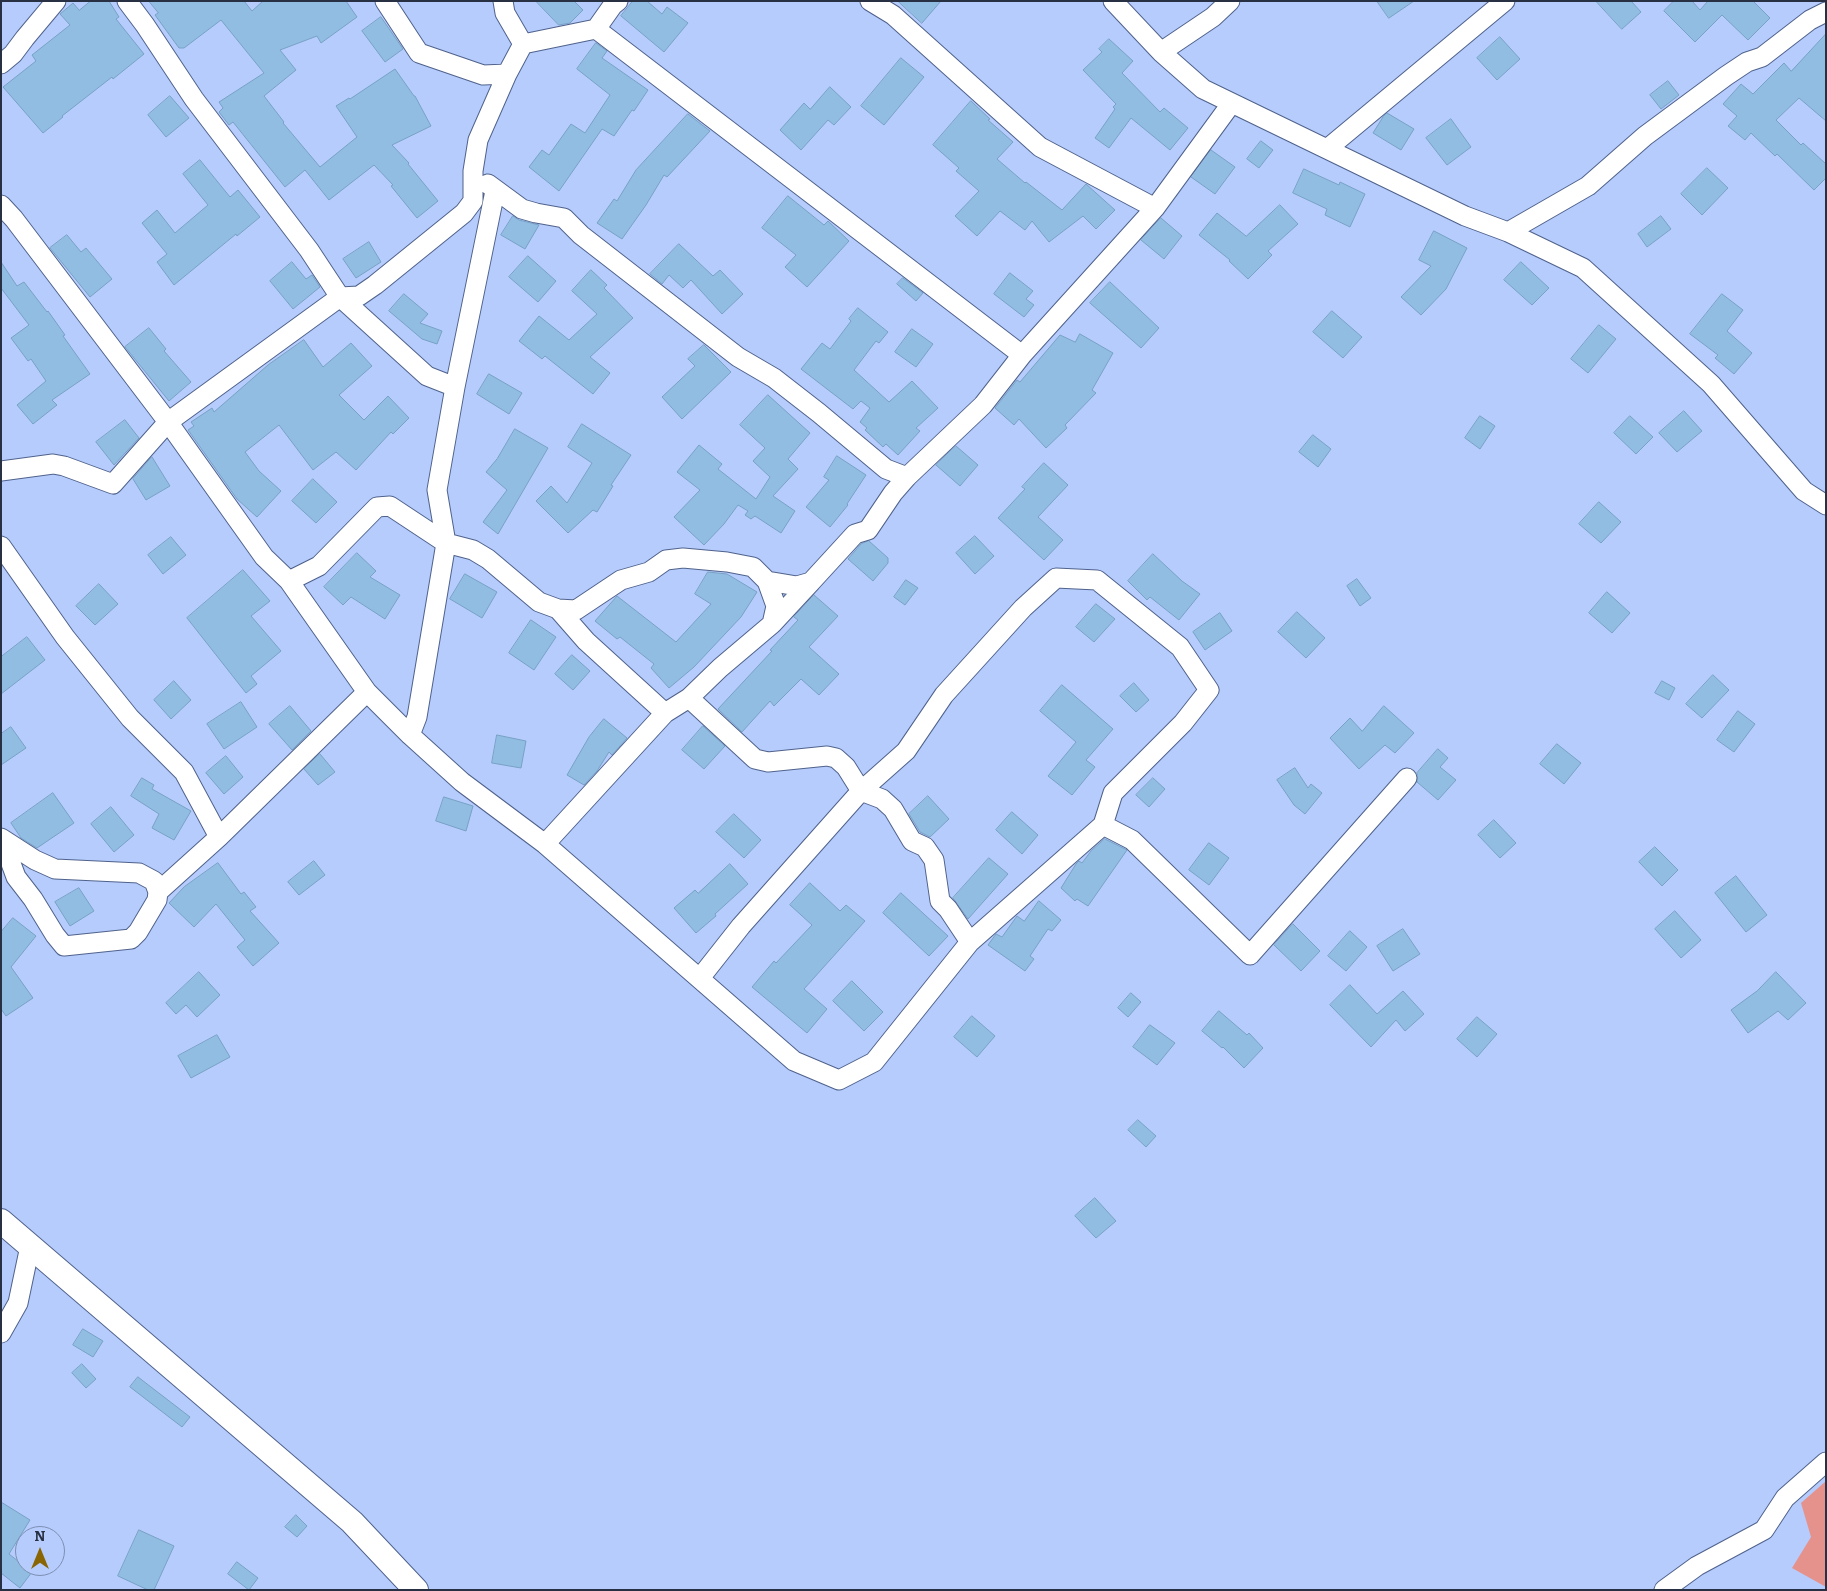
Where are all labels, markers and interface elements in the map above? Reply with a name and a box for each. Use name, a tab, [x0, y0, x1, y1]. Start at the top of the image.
north arrow	[15, 1526, 65, 1576]
text: N	[35, 1528, 45, 1545]

